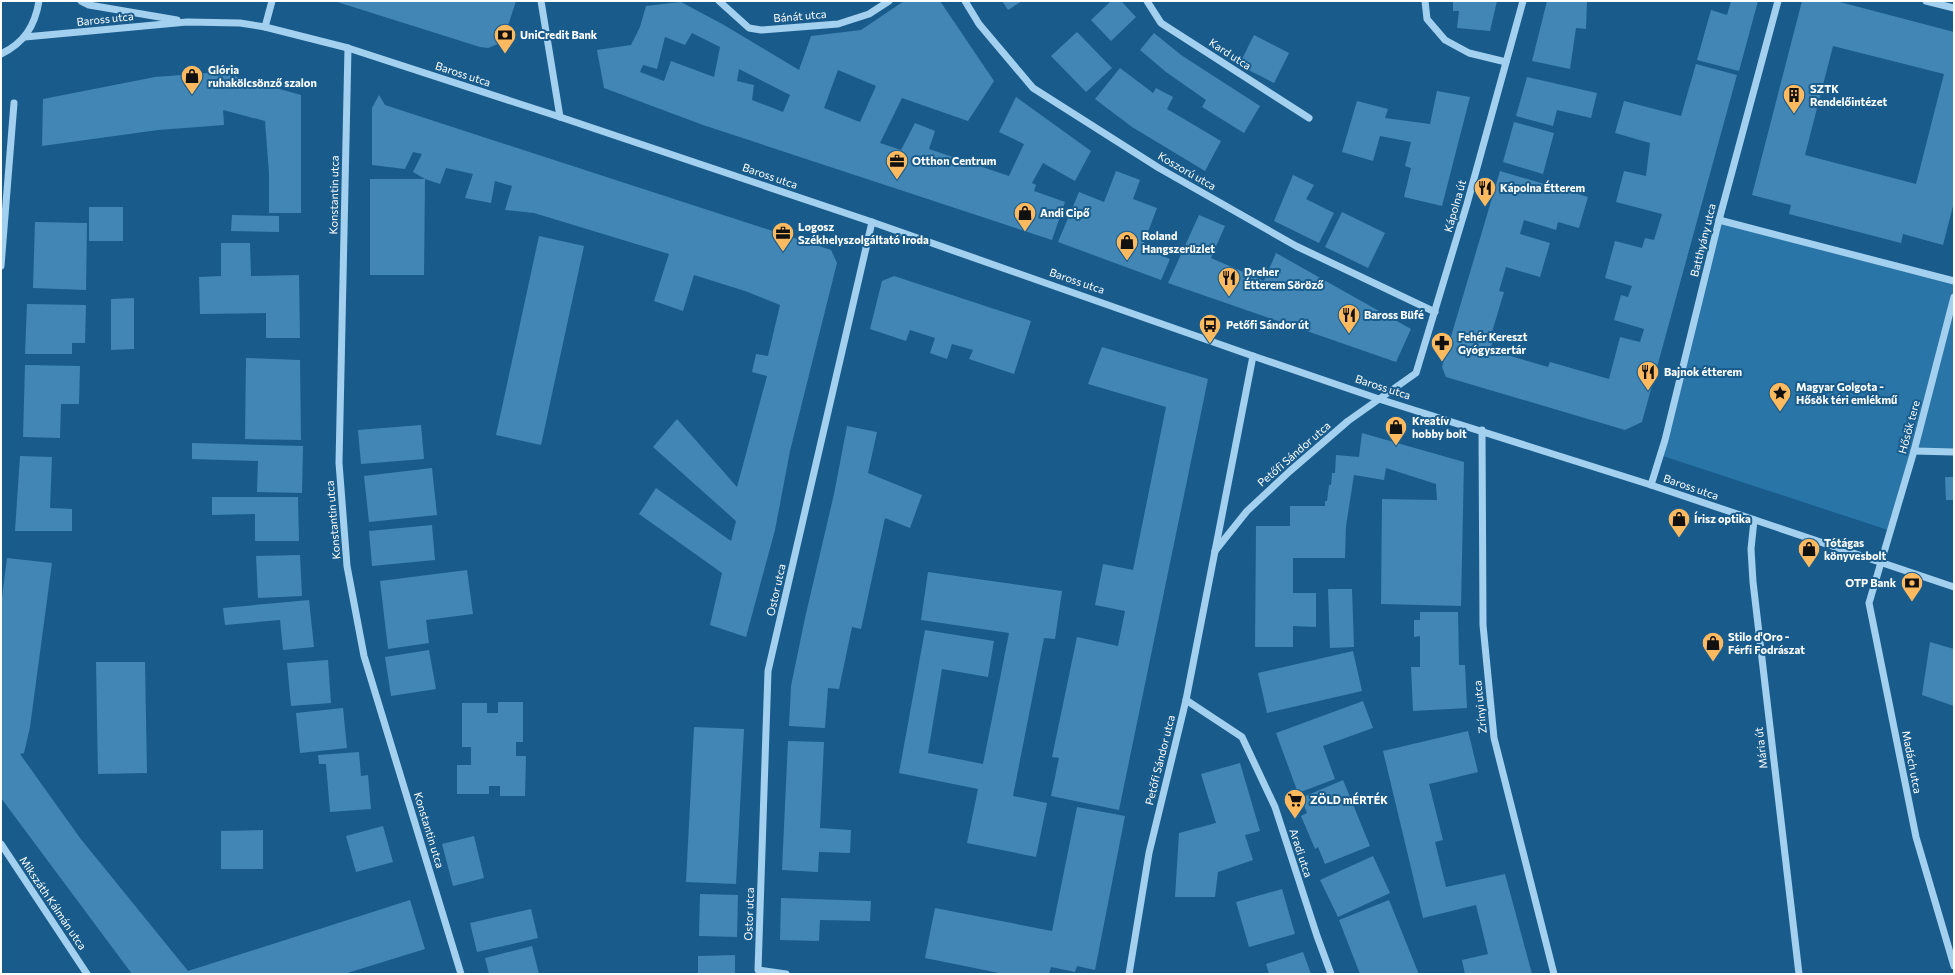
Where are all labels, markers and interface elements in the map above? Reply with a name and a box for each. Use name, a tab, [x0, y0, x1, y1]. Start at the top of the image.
street label: Bánát utca	[773, 7, 827, 24]
street label: Baross utca	[76, 9, 134, 28]
bank icon: UniCredit Bank	[492, 22, 518, 55]
place label: UniCredit Bank	[520, 28, 598, 41]
street label: Kard utca	[1207, 35, 1254, 72]
street label: Baross utca	[434, 58, 492, 89]
shop icon: Glória ruhakölcsönző szalon	[179, 63, 205, 96]
place label: Glória ruhakölcsönző szalon	[208, 63, 317, 89]
building icon: SZTK Rendelőintézet	[1781, 82, 1807, 115]
place label: SZTK Rendelőintézet	[1810, 82, 1887, 108]
office icon: Otthon Centrum	[884, 148, 910, 181]
street label: Koszorú utca	[1156, 149, 1219, 192]
place label: Otthon Centrum	[912, 154, 997, 167]
street label: Konstantin utca	[326, 155, 341, 235]
street label: Baross utca	[741, 160, 799, 191]
restaurant icon: Kápolna Étterem	[1472, 175, 1498, 208]
street label: Kápolna út	[1441, 178, 1468, 234]
place label: Kápolna Étterem	[1500, 180, 1585, 194]
shop icon: Andi Cipő	[1012, 200, 1038, 233]
street label: Batthyány utca	[1687, 202, 1718, 278]
place label: Andi Cipő	[1040, 206, 1090, 219]
office icon: Logosz Székhelyszolgáltató Iroda	[770, 220, 796, 253]
place label: Logosz Székhelyszolgáltató Iroda	[798, 220, 929, 246]
shop icon: Roland Hangszerüzlet	[1114, 229, 1140, 262]
place label: Roland Hangszerüzlet	[1142, 229, 1215, 255]
street label: Baross utca	[1048, 265, 1106, 296]
restaurant icon: Dreher Étterem Söröző	[1216, 265, 1242, 298]
place label: Dreher Étterem Söröző	[1244, 265, 1324, 291]
restaurant icon: Baross Büfé	[1336, 302, 1362, 335]
place label: Baross Büfé	[1364, 308, 1424, 321]
bus stop icon: Petőfi Sándor út	[1197, 312, 1223, 345]
place label: Petőfi Sándor út	[1226, 318, 1309, 331]
pharmacy icon: Fehér Kereszt Gyógyszertár	[1429, 330, 1455, 363]
place label: Fehér Kereszt Gyógyszertár	[1458, 330, 1528, 356]
restaurant icon: Bajnok étterem	[1635, 359, 1661, 392]
place label: Bajnok étterem	[1664, 365, 1742, 378]
street label: Baross utca	[1354, 371, 1412, 402]
place icon: Magyar Golgota - Hősök téri emlékmű	[1767, 380, 1793, 413]
place label: Magyar Golgota - Hősök téri emlékmű	[1796, 380, 1898, 406]
street label: Hősök tere	[1895, 399, 1922, 455]
shop icon: Kreatív hobby bolt	[1383, 414, 1409, 447]
place label: Kreatív hobby bolt	[1412, 414, 1467, 440]
street label: Petőfi Sándor utca	[1255, 418, 1333, 489]
street label: Baross utca	[1662, 471, 1720, 502]
street label: Konstantin utca	[323, 480, 342, 560]
shop icon: Írisz optika	[1666, 506, 1692, 539]
place label: Írisz optika	[1694, 511, 1751, 525]
shop icon: Tótágas könyvesbolt	[1796, 536, 1822, 569]
place label: Tótágas könyvesbolt	[1824, 536, 1887, 562]
street label: Ostor utca	[763, 562, 788, 617]
bank icon: OTP Bank	[1899, 570, 1925, 603]
place label: OTP Bank	[1845, 576, 1897, 589]
shop icon: Stilo d'Oro - Férfi Fodrászat	[1700, 630, 1726, 663]
place label: Stilo d'Oro - Férfi Fodrászat	[1728, 630, 1805, 656]
street label: Zrínyi utca	[1470, 680, 1489, 734]
street label: Petőfi Sándor utca	[1142, 714, 1177, 806]
street label: Mária út	[1751, 726, 1770, 770]
street label: Madách utca	[1900, 729, 1925, 794]
supermarket icon: ZÖLD mÉRTÉK	[1282, 787, 1308, 820]
street label: Konstantin utca	[412, 790, 447, 869]
place label: ZÖLD mÉRTÉK	[1310, 792, 1388, 806]
street label: Aradi utca	[1287, 827, 1315, 879]
street label: Mikszáth Kálmán utca	[17, 854, 89, 952]
street label: Ostor utca	[741, 887, 756, 941]

